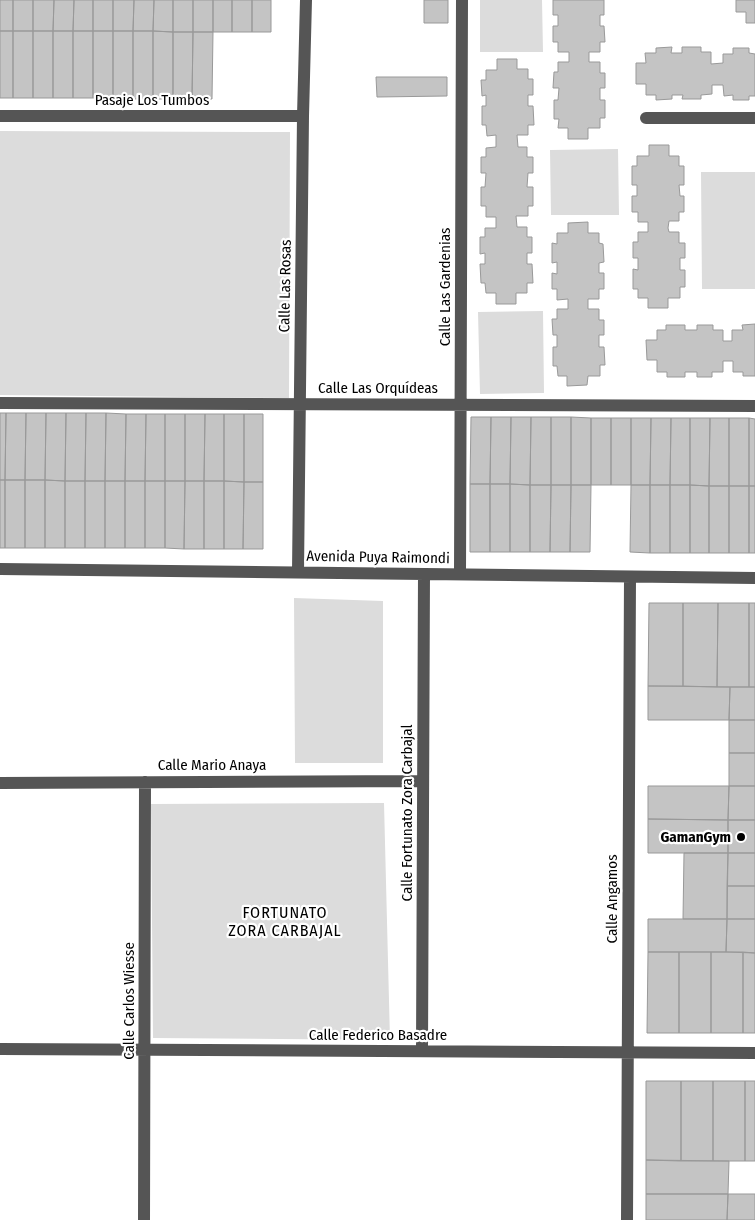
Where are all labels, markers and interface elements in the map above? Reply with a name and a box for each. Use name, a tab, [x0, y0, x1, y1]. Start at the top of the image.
street label: Pasaje Los Tumbos	[95, 91, 209, 109]
street label: Calle Las Gardenias	[436, 228, 454, 346]
street label: Calle Las Rosas	[275, 239, 295, 333]
street label: Calle Las Orquídeas	[318, 379, 438, 397]
street label: Avenida Puya Raimondi	[306, 547, 450, 567]
street label: Calle Fortunato Zora Carbajal	[398, 724, 416, 902]
street label: Calle Mario Anaya	[158, 756, 266, 774]
place label: GamanGym	[660, 828, 731, 846]
marker: GamanGym	[735, 831, 747, 843]
street label: Calle Angamos	[603, 854, 621, 944]
district label: FORTUNATO ZORA CARBAJAL	[228, 903, 342, 940]
street label: Calle Carlos Wiesse	[120, 942, 138, 1060]
street label: Calle Federico Basadre	[309, 1026, 447, 1044]

